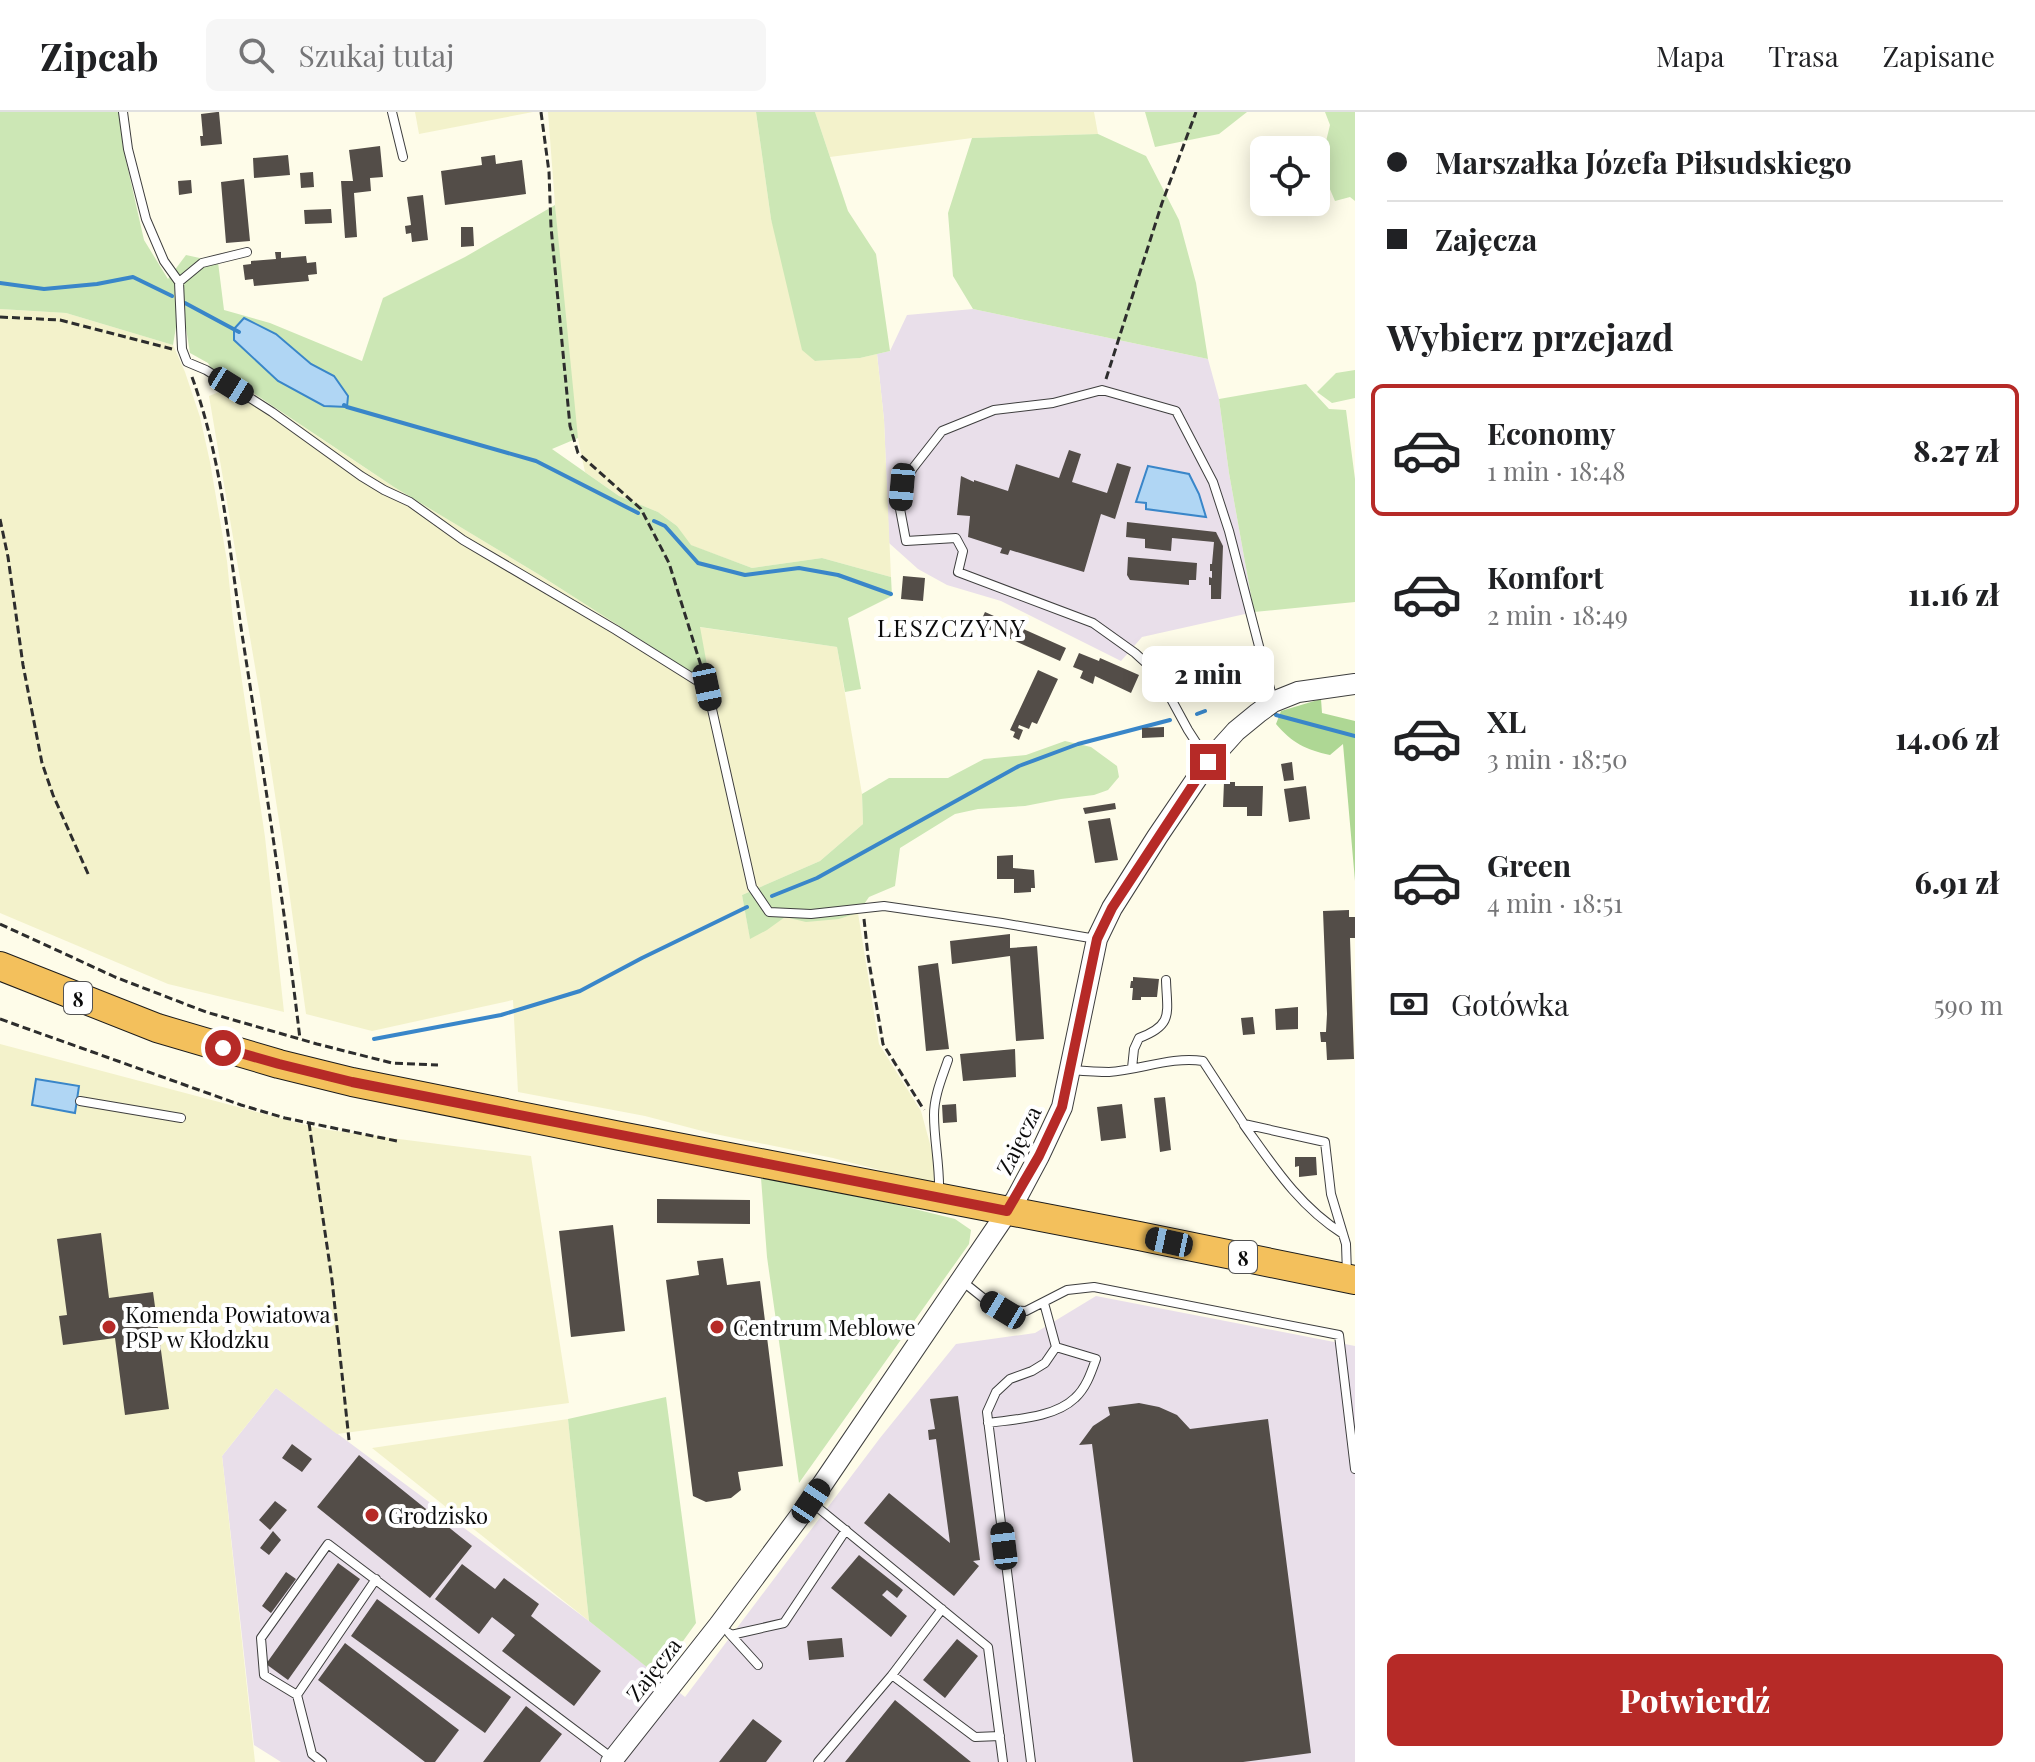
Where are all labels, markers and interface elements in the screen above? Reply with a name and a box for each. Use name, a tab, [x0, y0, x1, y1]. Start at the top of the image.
search box	[206, 19, 766, 91]
text: Zipcab	[40, 30, 158, 81]
icon: search	[234, 33, 278, 77]
text: Szukaj tutaj	[298, 35, 454, 75]
text: Mapa	[1656, 37, 1724, 74]
text: Trasa	[1768, 37, 1839, 74]
text: Zapisane	[1883, 37, 1995, 74]
map controls	[1250, 136, 1330, 216]
button: locate	[1250, 136, 1330, 216]
text: Marszałka Józefa Piłsudskiego	[1435, 142, 1852, 182]
text: Zajęcza	[1435, 219, 1537, 259]
text: Wybierz przejazd	[1387, 312, 1674, 360]
car	[204, 363, 258, 409]
text: Economy	[1487, 413, 1616, 453]
icon: car	[1391, 414, 1463, 486]
text: 8.27 zł	[1913, 430, 1999, 470]
text: 1 min · 18:48	[1487, 453, 1626, 488]
car	[888, 462, 916, 512]
text: Komfort	[1487, 557, 1604, 597]
icon: car	[1391, 558, 1463, 630]
text: 11.16 zł	[1908, 574, 1999, 614]
text: 2 min · 18:49	[1487, 597, 1628, 632]
district label: LESZCZYNY	[877, 611, 1027, 643]
callout: 2 min	[1142, 646, 1274, 702]
text: 2 min	[1174, 656, 1242, 691]
car	[690, 661, 724, 713]
text: XL	[1487, 701, 1526, 741]
icon: car	[1391, 702, 1463, 774]
text: 14.06 zł	[1895, 718, 1999, 758]
text: 3 min · 18:50	[1487, 741, 1628, 776]
route end	[1190, 744, 1226, 780]
text: Green	[1487, 845, 1571, 885]
icon: car	[1391, 846, 1463, 918]
text: 6.91 zł	[1914, 862, 1999, 902]
text: 4 min · 18:51	[1487, 885, 1623, 920]
road number: 8	[64, 982, 92, 1014]
icon: cash	[1387, 982, 1431, 1026]
text: Gotówka	[1451, 984, 1569, 1024]
text: 590 m	[1934, 987, 2003, 1022]
route start	[205, 1030, 241, 1066]
street label: Zajęcza	[988, 1101, 1048, 1179]
car	[1143, 1225, 1195, 1259]
road number: 8	[1229, 1241, 1257, 1273]
car	[976, 1287, 1030, 1333]
place label: Komenda Powiatowa PSP w Kłodzku	[125, 1299, 331, 1354]
place label: Centrum Meblowe	[733, 1312, 916, 1342]
marker: Komenda Powiatowa PSP w Kłodzku	[100, 1318, 118, 1336]
marker: Centrum Meblowe	[708, 1318, 726, 1336]
car	[788, 1474, 834, 1528]
place label: Grodzisko	[388, 1500, 488, 1530]
marker: Grodzisko	[363, 1506, 381, 1524]
car	[989, 1521, 1019, 1571]
street label: Zajęcza	[619, 1631, 687, 1707]
button: Potwierdź	[1387, 1654, 2003, 1746]

